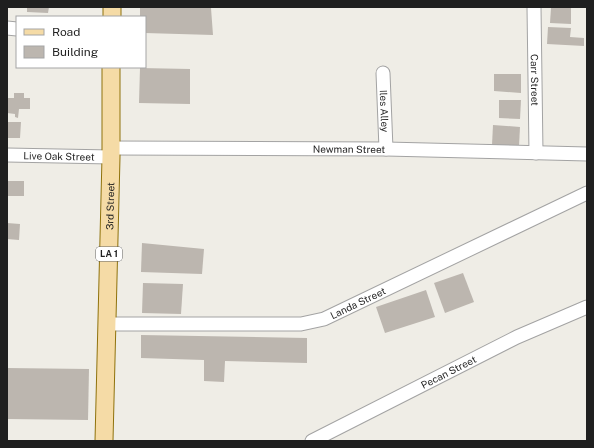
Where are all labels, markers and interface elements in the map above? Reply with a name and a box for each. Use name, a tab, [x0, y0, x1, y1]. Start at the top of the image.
legend	[16, 16, 146, 68]
text: Road	[52, 25, 80, 39]
text: Building	[52, 45, 98, 59]
street label: Carr Street	[529, 54, 541, 106]
street label: Iles Alley	[378, 90, 391, 133]
street label: Newman Street	[313, 143, 385, 155]
street label: Live Oak Street	[23, 149, 95, 163]
street label: 3rd Street	[103, 182, 116, 230]
road number: LA 1	[96, 247, 122, 261]
street label: Landa Street	[328, 284, 388, 321]
street label: Pecan Street	[419, 353, 478, 391]

